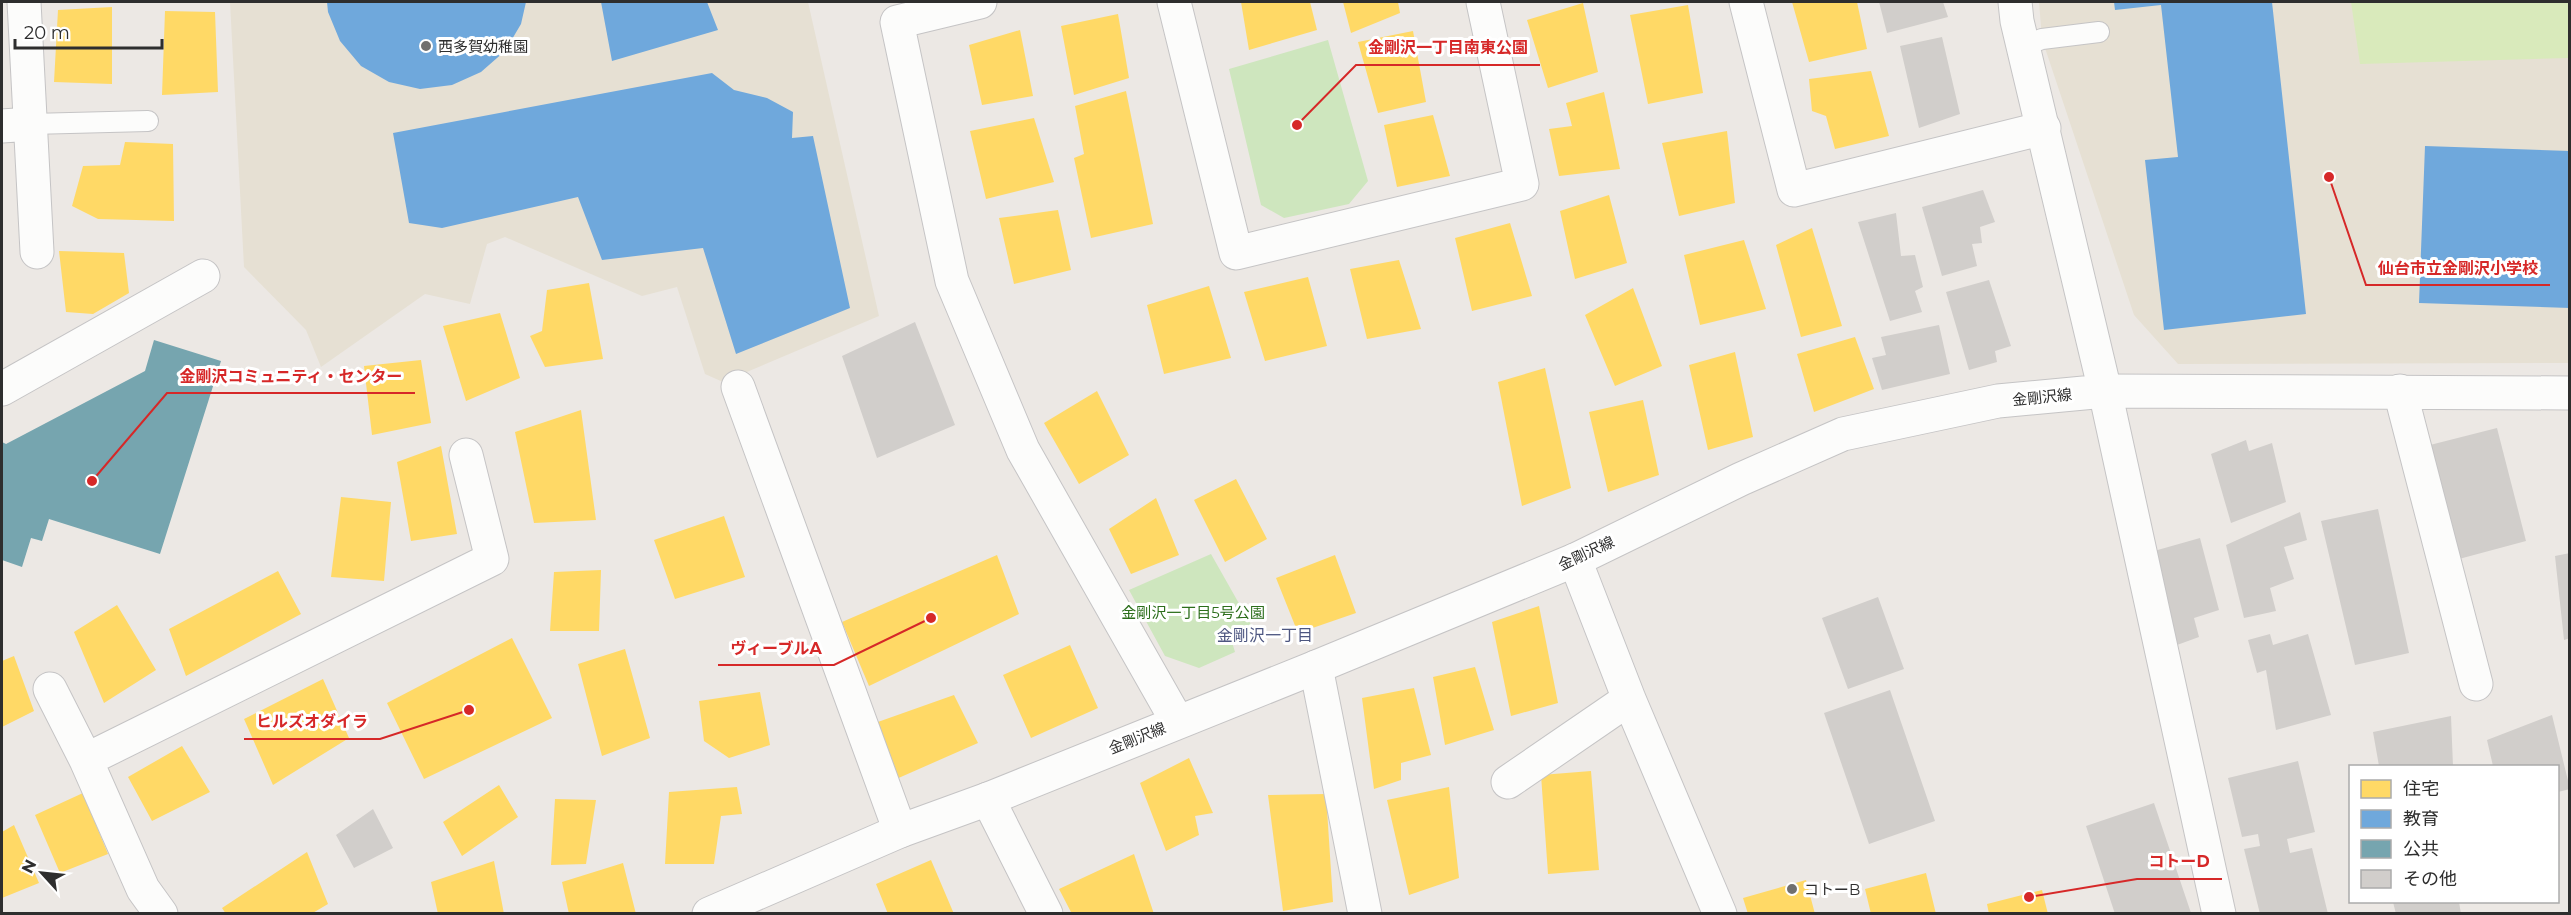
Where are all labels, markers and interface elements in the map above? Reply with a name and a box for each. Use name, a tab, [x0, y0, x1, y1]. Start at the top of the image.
scale bar	[15, 12, 162, 50]
text: 20 m	[24, 22, 70, 44]
callout: 金剛沢一丁目南東公園	[1356, 31, 1540, 65]
place label: 西多賀幼稚園	[438, 37, 528, 56]
text: 金剛沢一丁目南東公園	[1368, 38, 1528, 57]
marker: 西多賀幼稚園	[419, 39, 433, 53]
callout: 仙台市立金剛沢小学校	[2366, 251, 2550, 285]
text: 仙台市立金剛沢小学校	[2377, 259, 2538, 278]
callout: 金剛沢コミュニティ・センター	[167, 359, 415, 393]
text: 金剛沢コミュニティ・センター	[179, 367, 403, 386]
street label: 金剛沢線	[2011, 384, 2073, 410]
street label: 金剛沢線	[1555, 532, 1617, 574]
park label: 金剛沢一丁目5号公園	[1121, 603, 1265, 622]
district label: 金剛沢一丁目	[1217, 626, 1313, 645]
callout: ヴィーブルA	[718, 631, 834, 665]
text: ヴィーブルA	[730, 639, 822, 658]
callout: ヒルズオダイラ	[244, 705, 380, 739]
text: ヒルズオダイラ	[256, 712, 368, 731]
street label: 金剛沢線	[1106, 718, 1168, 758]
legend	[2349, 765, 2559, 903]
text: 住宅	[2403, 778, 2439, 800]
text: 教育	[2403, 808, 2439, 830]
text: 公共	[2403, 838, 2439, 860]
north arrow	[12, 843, 72, 903]
callout: コトーD	[2137, 845, 2222, 879]
text: コトーD	[2148, 852, 2210, 871]
text: N	[18, 856, 40, 876]
text: その他	[2403, 868, 2457, 890]
place label: コトーB	[1804, 880, 1860, 899]
marker: コトーB	[1785, 882, 1799, 896]

